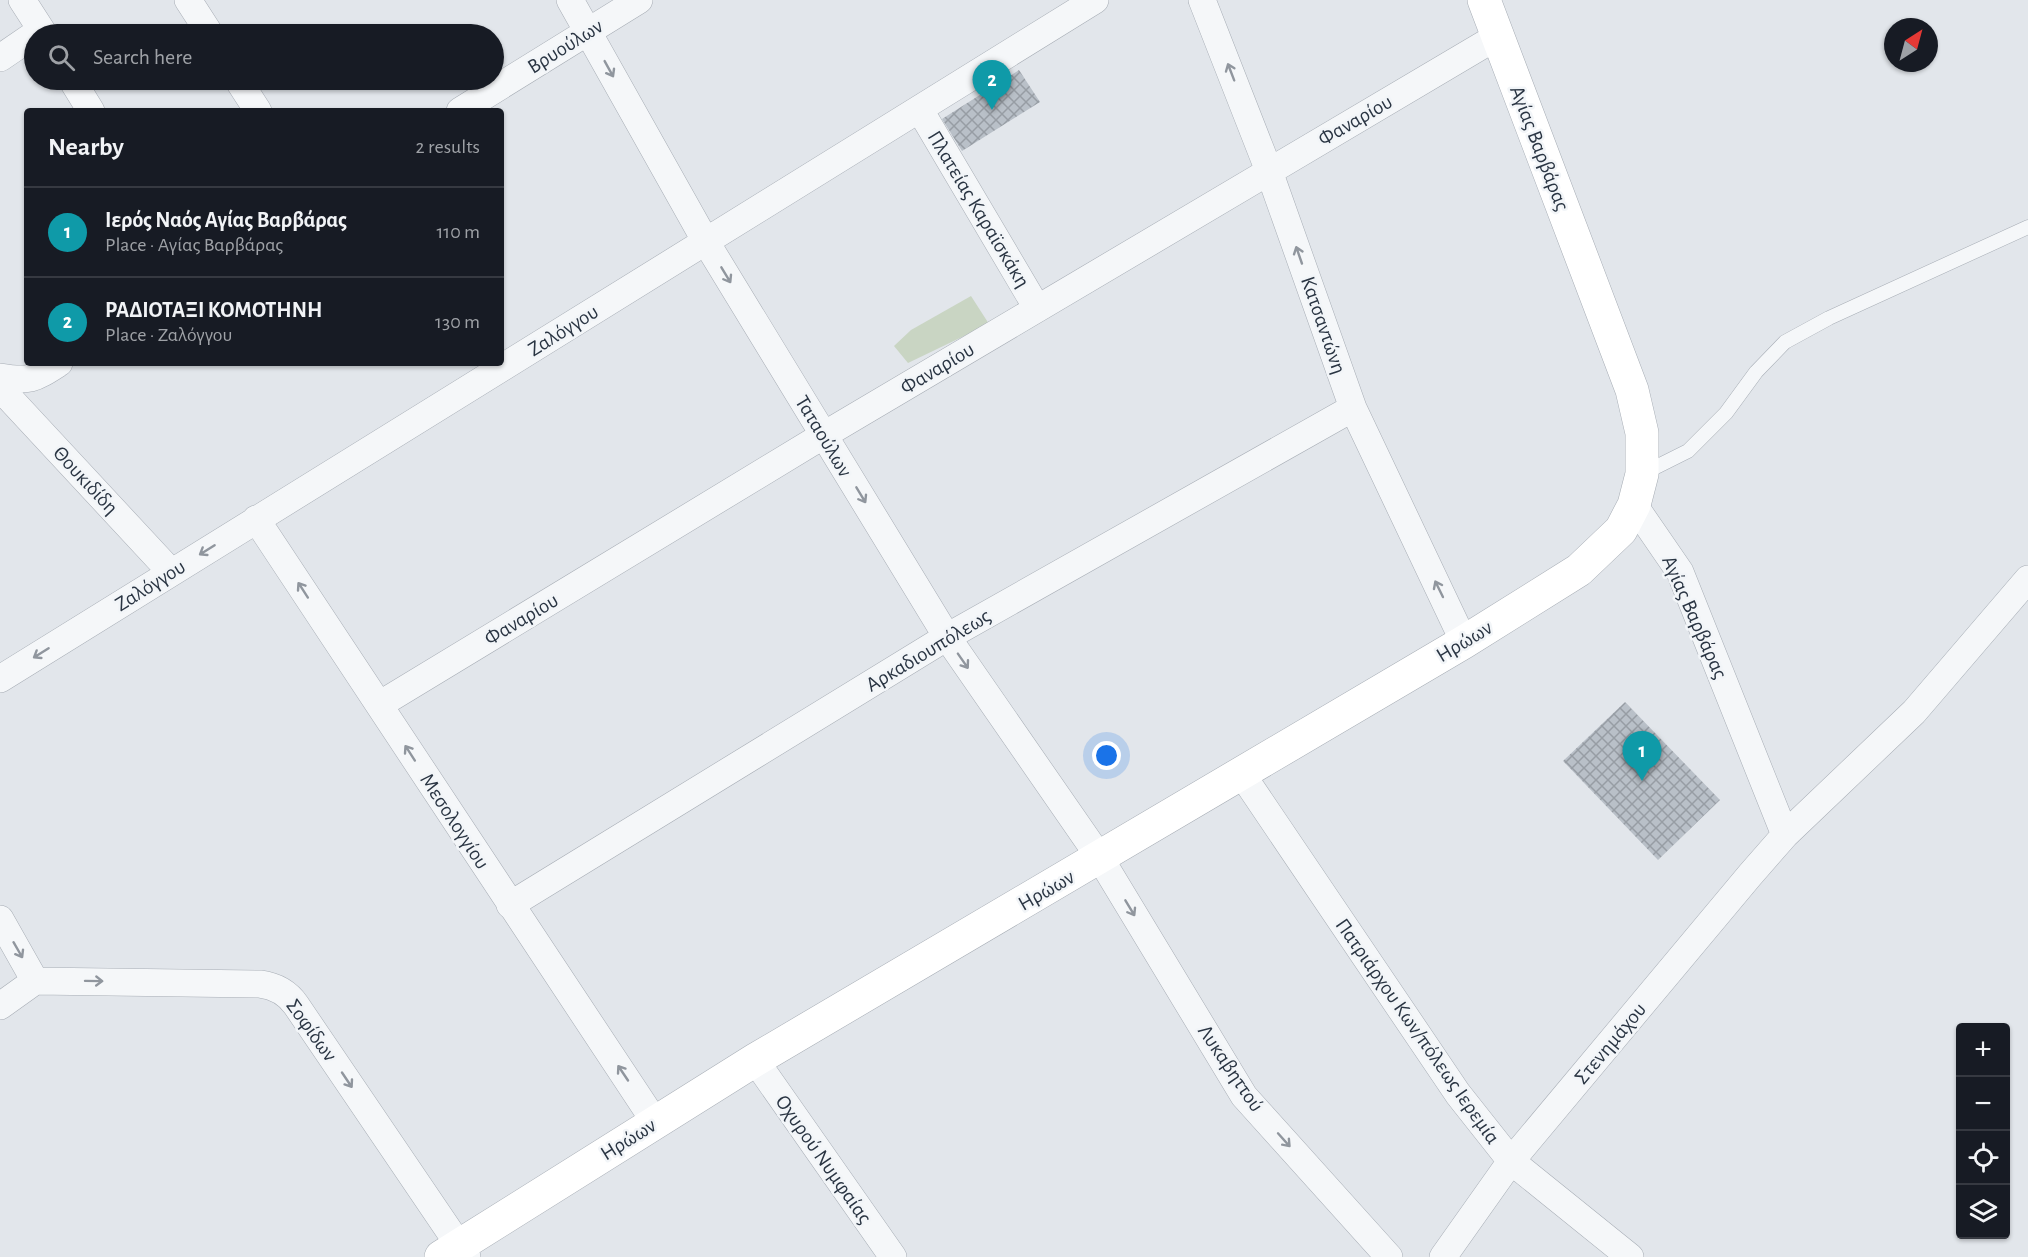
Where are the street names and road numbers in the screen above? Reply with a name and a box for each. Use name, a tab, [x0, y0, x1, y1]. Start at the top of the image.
street label: Βρυούλων	[524, 15, 607, 78]
street label: Αγίας Βαρβάρας	[1506, 83, 1573, 214]
street label: Φαναρίου	[1314, 91, 1396, 150]
street label: Πλατείας Καραϊσκάκη	[924, 127, 1034, 291]
street label: Κατσαντώνη	[1297, 274, 1350, 377]
street label: Ζαλόγγου	[524, 301, 602, 360]
street label: Φαναρίου	[897, 338, 978, 399]
street label: Ταταούλων	[791, 392, 856, 481]
street label: Θουκιδίδη	[49, 442, 122, 518]
street label: Αγίας Βαρβάρας	[1658, 553, 1731, 682]
street label: Ζαλόγγου	[111, 556, 189, 615]
street label: Φαναρίου	[481, 589, 562, 650]
street label: Αρκαδιουπόλεως	[862, 605, 994, 696]
street label: Ηρώων	[1433, 617, 1496, 666]
street label: Μεσολογγίου	[416, 770, 493, 873]
street label: Ηρώων	[1015, 866, 1078, 915]
street label: Πατριάρχου Κων/πόλεως Ιερεμία	[1332, 915, 1504, 1148]
street label: Σοφίδων	[282, 995, 341, 1065]
street label: Στενημάχου	[1570, 999, 1650, 1088]
street label: Λυκαβηττού	[1194, 1021, 1267, 1116]
street label: Οχυρού Νυμφαίας	[772, 1091, 876, 1227]
street label: Ηρώων	[597, 1114, 660, 1164]

